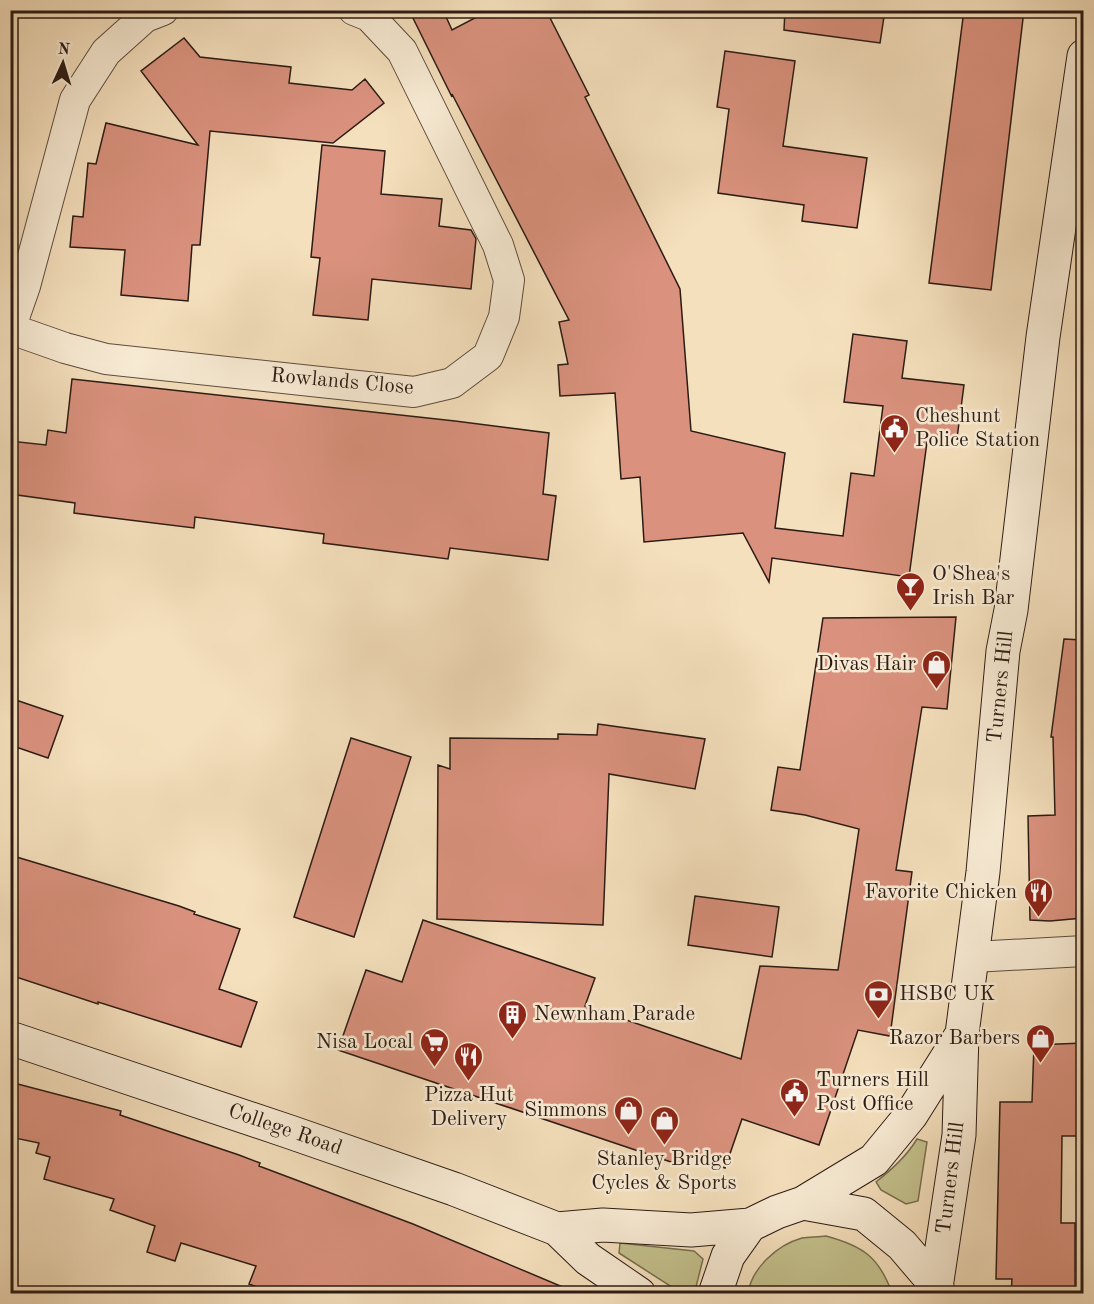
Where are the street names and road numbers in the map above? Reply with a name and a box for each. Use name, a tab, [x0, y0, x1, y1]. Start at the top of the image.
street label: Rowlands Close	[270, 365, 414, 399]
street label: Turners Hill	[985, 629, 1017, 744]
street label: College Road	[225, 1101, 345, 1159]
street label: Turners Hill	[934, 1120, 968, 1235]

